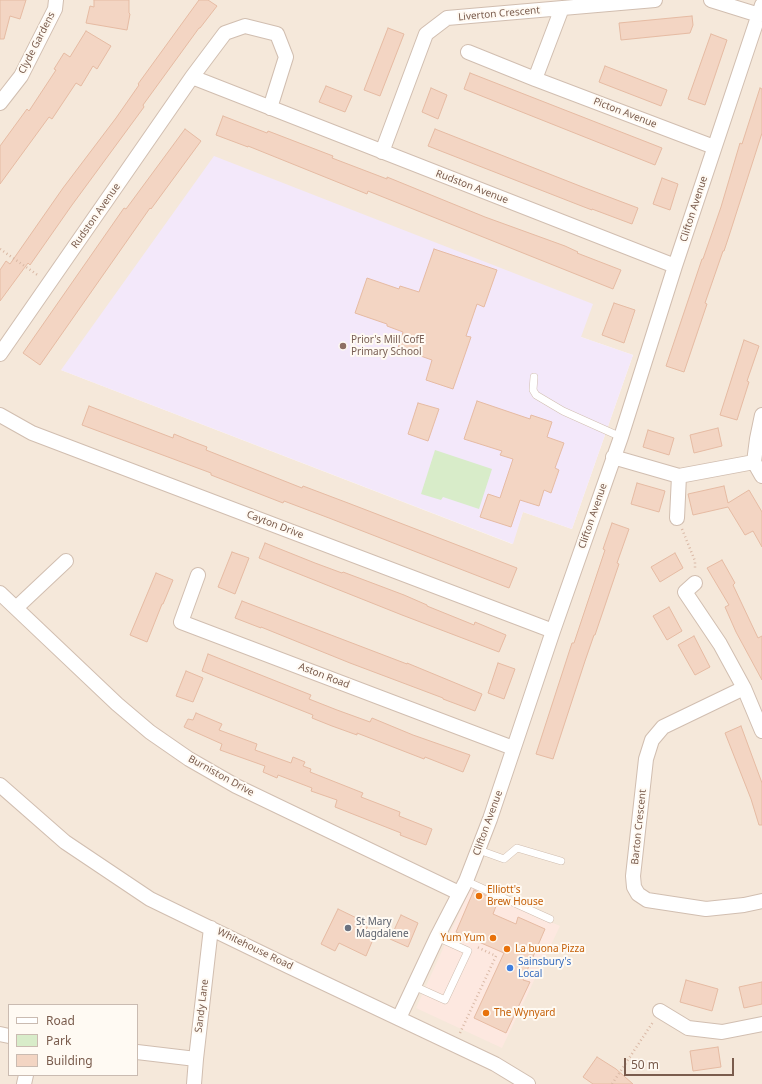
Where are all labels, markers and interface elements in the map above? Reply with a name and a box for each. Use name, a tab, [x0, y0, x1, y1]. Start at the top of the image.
street label: Liverton Crescent	[458, 4, 540, 24]
street label: Clyde Gardens	[16, 10, 58, 76]
street label: Picton Avenue	[592, 95, 658, 131]
street label: Rudston Avenue	[434, 168, 510, 206]
street label: Clifton Avenue	[678, 175, 710, 243]
street label: Rudston Avenue	[69, 181, 123, 251]
place label: Prior's Mill CofE Primary School	[351, 334, 424, 358]
marker: Prior's Mill CofE Primary School	[338, 341, 348, 351]
street label: Clifton Avenue	[576, 482, 610, 550]
street label: Cayton Drive	[245, 509, 305, 541]
street label: Aston Road	[297, 661, 351, 691]
street label: Burniston Drive	[186, 753, 256, 799]
street label: Clifton Avenue	[471, 789, 505, 857]
street label: Barton Crescent	[629, 789, 649, 865]
place label: Elliott's Brew House	[487, 884, 543, 908]
marker: Elliott's Brew House	[474, 891, 484, 901]
place label: St Mary Magdalene	[356, 916, 409, 940]
marker: St Mary Magdalene	[343, 923, 353, 933]
street label: Whitehouse Road	[215, 925, 295, 973]
place label: Yum Yum	[441, 932, 485, 944]
marker: Yum Yum	[488, 933, 498, 943]
place label: La buona Pizza	[515, 943, 585, 955]
marker: La buona Pizza	[502, 944, 512, 954]
place label: Sainsbury's Local	[518, 956, 571, 980]
marker: Sainsbury's Local	[505, 963, 515, 973]
street label: Sandy Lane	[193, 979, 211, 1033]
legend	[8, 1004, 138, 1076]
place label: The Wynyard	[494, 1007, 555, 1019]
marker: The Wynyard	[481, 1008, 491, 1018]
text: Road	[46, 1012, 75, 1029]
text: Park	[46, 1032, 71, 1049]
scale bar	[626, 1050, 736, 1076]
text: Building	[46, 1052, 93, 1069]
text: 50 m	[631, 1056, 659, 1073]

